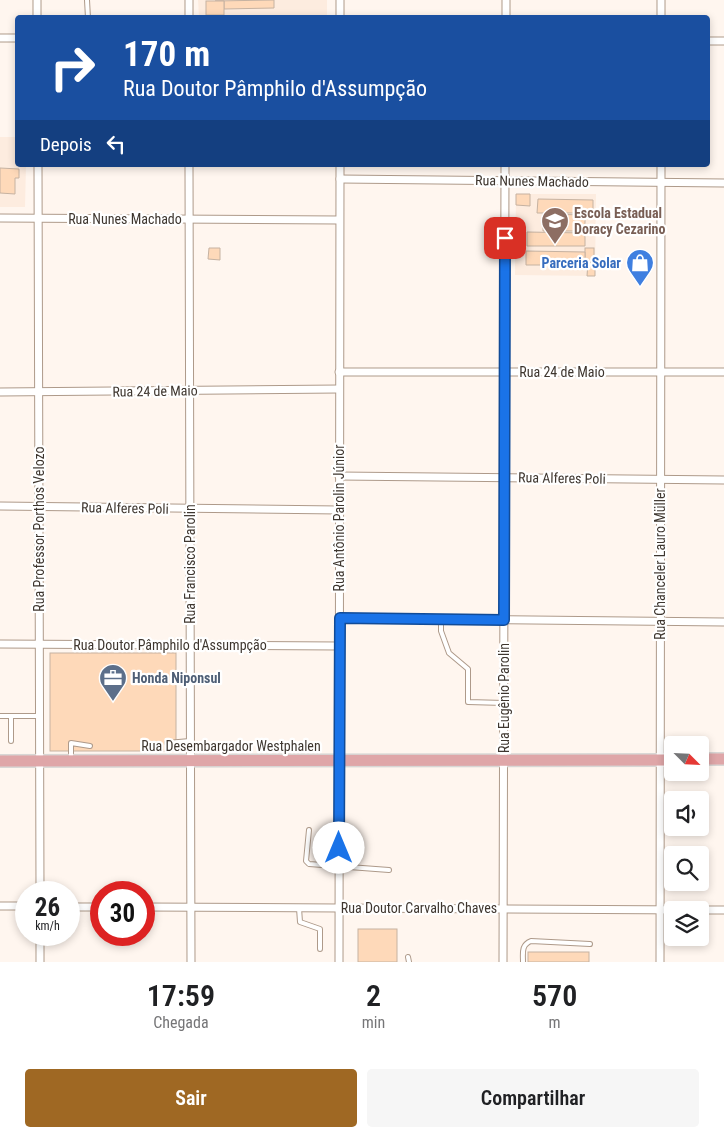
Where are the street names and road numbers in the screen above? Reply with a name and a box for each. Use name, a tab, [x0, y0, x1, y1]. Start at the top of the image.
street label: Rua Nunes Machado	[475, 172, 589, 190]
street label: Rua Nunes Machado	[68, 211, 182, 227]
street label: Rua 24 de Maio	[519, 364, 605, 380]
street label: Rua 24 de Maio	[112, 382, 198, 400]
street label: Rua Antônio Parolin Júnior	[331, 444, 347, 592]
street label: Rua Professor Porthos Velozo	[31, 446, 47, 612]
street label: Rua Alferes Poli	[518, 469, 606, 487]
street label: Rua Chanceler Lauro Müller	[652, 488, 668, 640]
street label: Rua Alferes Poli	[81, 499, 169, 517]
street label: Rua Francisco Parolin	[182, 504, 198, 624]
street label: Rua Doutor Pâmphilo d'Assumpção	[73, 637, 267, 653]
street label: Rua Eugênio Parolin	[496, 643, 512, 753]
street label: Rua Desembargador Westphalen	[141, 738, 321, 754]
street label: Rua Doutor Carvalho Chaves	[341, 900, 497, 916]

